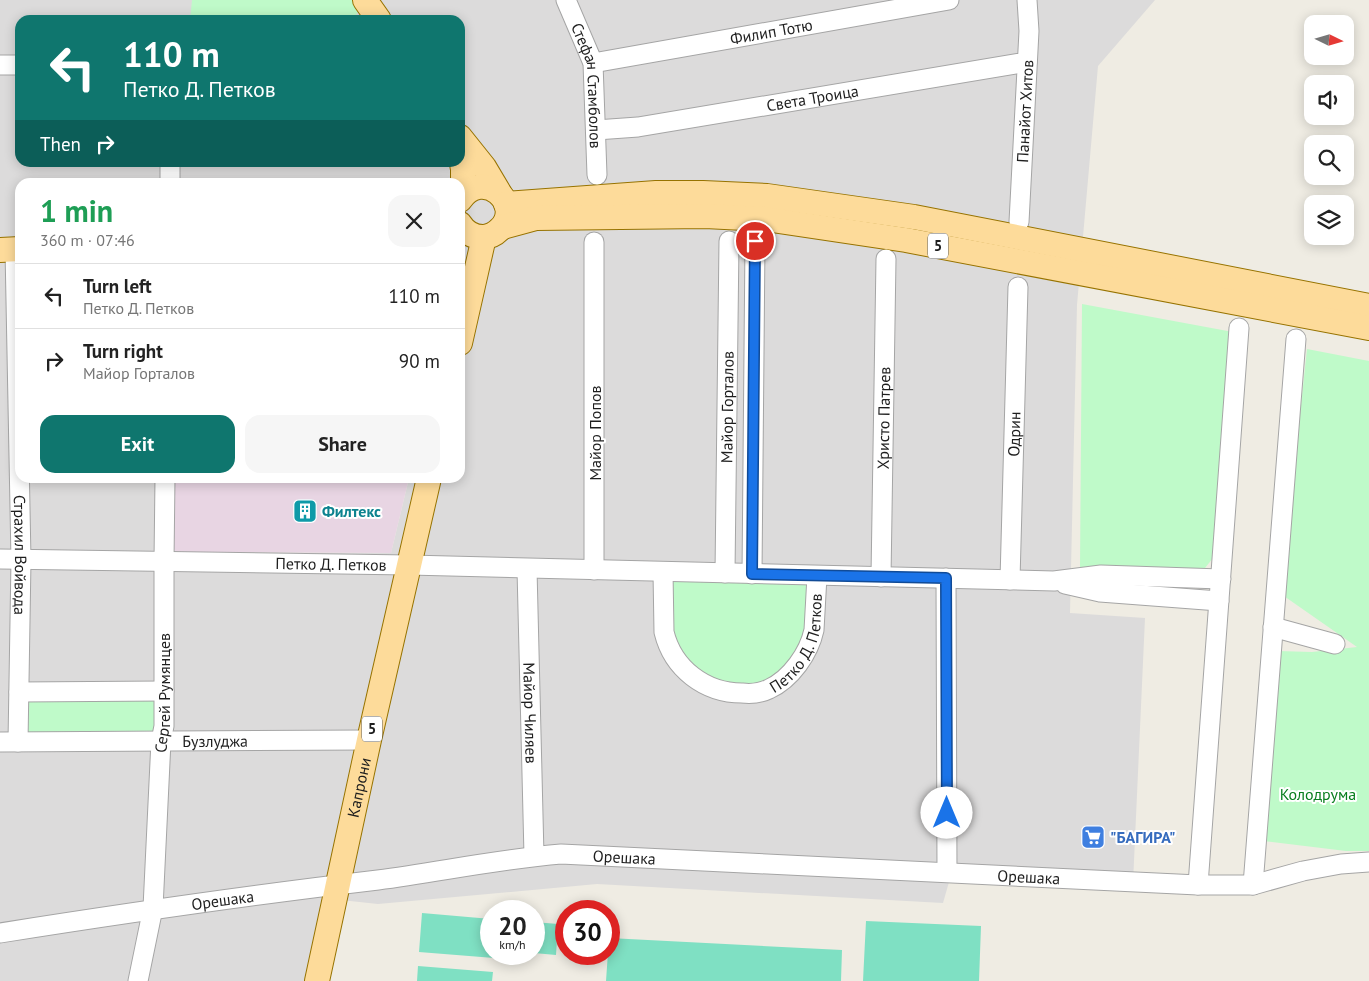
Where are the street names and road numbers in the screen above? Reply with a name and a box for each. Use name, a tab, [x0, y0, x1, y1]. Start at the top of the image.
street label: Филип Тотю	[728, 14, 814, 49]
street label: Стефан Стамболов	[567, 20, 606, 149]
street label: Панайот Хитов	[1012, 59, 1037, 163]
street label: Света Троица	[765, 80, 860, 115]
road number: 5	[928, 234, 948, 258]
street label: Майор Горталов	[716, 351, 738, 463]
street label: Христо Патрев	[873, 366, 894, 470]
street label: Майор Попов	[585, 385, 605, 481]
street label: Одрин	[1003, 411, 1025, 457]
street label: Страхил Войвода	[10, 495, 31, 615]
street label: Петко Д. Петков	[275, 553, 387, 575]
street label: Петко Д. Петков	[766, 593, 826, 697]
street label: Сергей Румянцев	[150, 633, 174, 753]
street label: Майор Чиляев	[519, 662, 542, 764]
road number: 5	[362, 716, 382, 742]
street label: Бузлуджа	[182, 731, 248, 751]
street label: Капрони	[343, 756, 375, 819]
street label: Орешака	[592, 846, 656, 869]
street label: Орешака	[997, 865, 1061, 888]
street label: Орешака	[190, 886, 255, 914]

